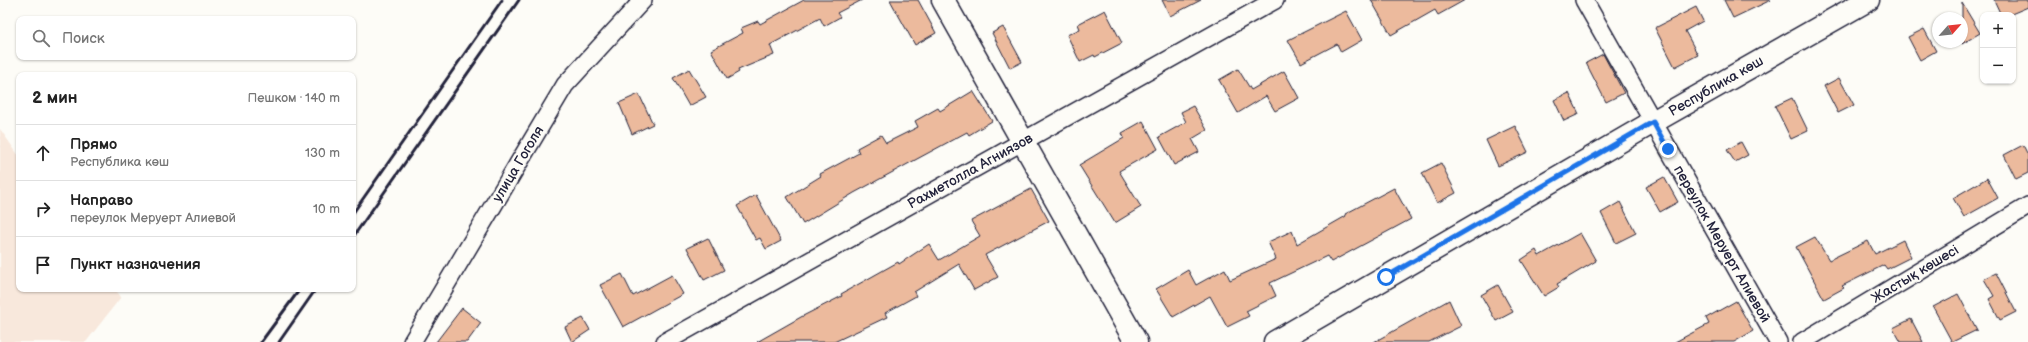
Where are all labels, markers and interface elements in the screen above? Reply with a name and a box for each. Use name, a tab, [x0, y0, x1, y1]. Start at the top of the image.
north arrow	[1932, 12, 1968, 48]
map controls	[1980, 12, 2016, 84]
button: +	[1980, 12, 2016, 48]
search box	[16, 16, 356, 60]
icon: search	[30, 27, 52, 49]
text: Поиск	[62, 29, 105, 48]
button: −	[1980, 48, 2016, 84]
street label: Республика көш	[1666, 52, 1767, 120]
text: 2 мин	[32, 88, 78, 108]
text: Пешком · 140 m	[248, 90, 340, 106]
street label: улица Гоголя	[489, 123, 547, 205]
street label: Рахметолла Агниязов	[904, 129, 1036, 213]
text: Прямо	[70, 135, 117, 154]
route end	[1659, 140, 1677, 158]
icon: ahead	[32, 142, 54, 164]
text: 130 m	[305, 145, 340, 161]
text: Республика көш	[70, 154, 169, 170]
street label: переулок Меруерт Алиевой	[1670, 162, 1774, 326]
text: Направо	[70, 191, 133, 210]
icon: right	[32, 198, 54, 220]
text: 10 m	[313, 201, 340, 217]
text: переулок Меруерт Алиевой	[70, 210, 236, 226]
street label: Жастық көшесі	[1868, 241, 1962, 307]
icon: arrive	[32, 254, 54, 276]
text: Пункт назначения	[70, 255, 201, 274]
route start	[1377, 268, 1395, 286]

